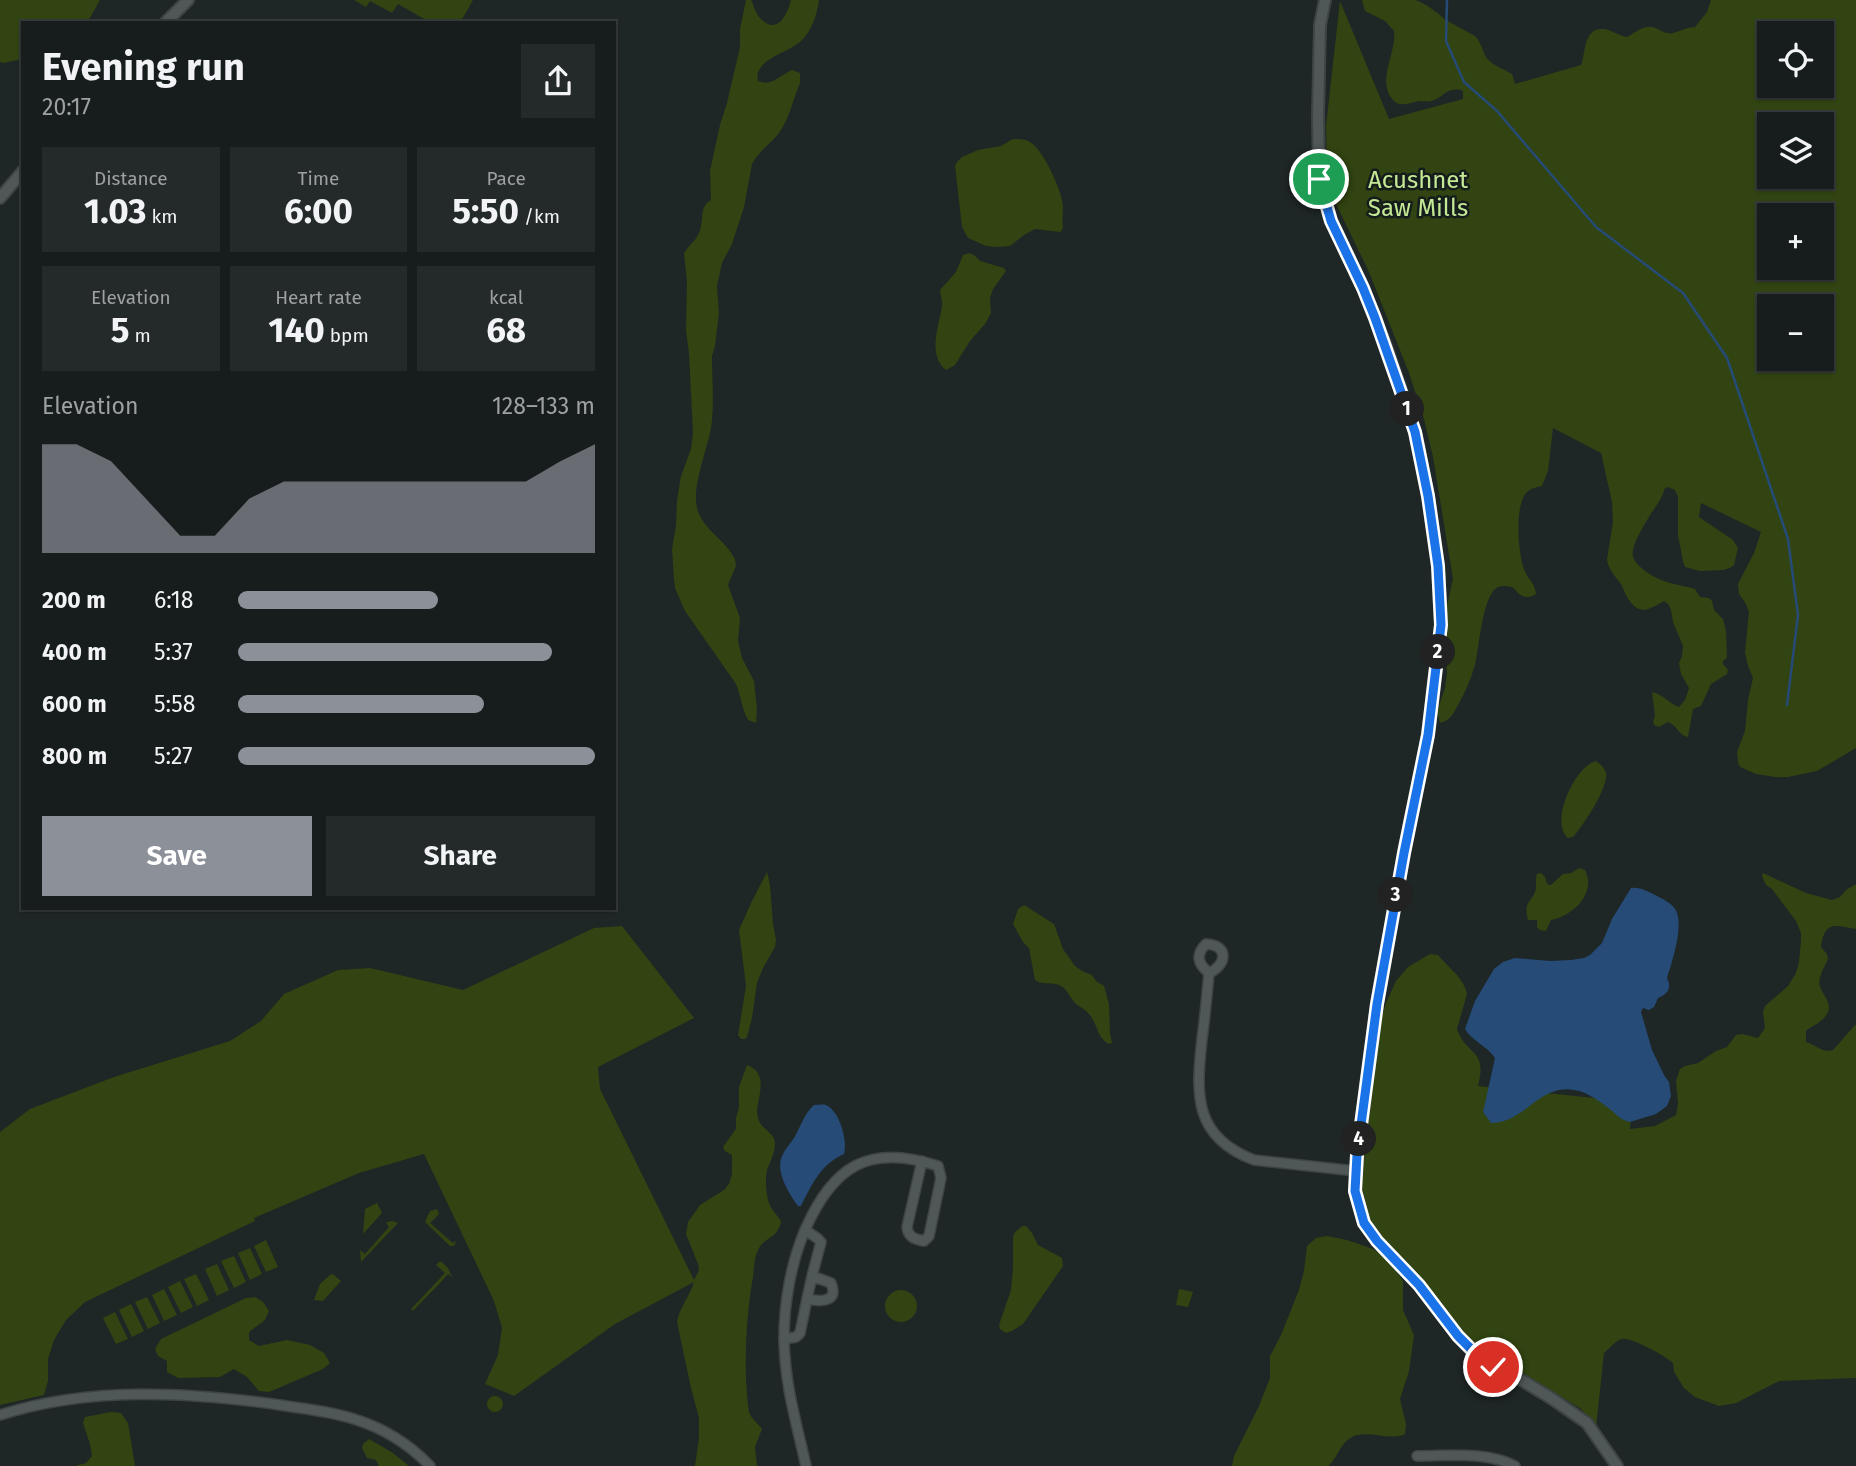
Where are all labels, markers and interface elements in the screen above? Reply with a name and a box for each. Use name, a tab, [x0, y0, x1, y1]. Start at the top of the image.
map controls	[1757, 21, 1834, 371]
button: locate	[1757, 21, 1834, 98]
text: Evening run	[42, 44, 245, 90]
button: share	[521, 44, 595, 118]
text: 20:17	[42, 93, 91, 121]
button: layers	[1757, 112, 1834, 189]
pin	[1289, 149, 1349, 209]
icon: arrive	[1300, 160, 1338, 198]
park label: Acushnet Saw Mills	[1368, 166, 1468, 222]
text: Distance	[94, 167, 168, 190]
text: Time	[298, 167, 339, 190]
text: Pace	[486, 167, 526, 190]
text: 1.03	[84, 190, 147, 232]
text: 6:00	[284, 190, 353, 232]
text: 5:50	[452, 190, 519, 232]
button: +	[1757, 203, 1834, 280]
text: km	[147, 205, 178, 228]
text: /km	[519, 205, 560, 228]
text: Elevation	[91, 286, 171, 309]
text: Heart rate	[275, 286, 362, 309]
text: kcal	[489, 286, 523, 309]
button: −	[1757, 294, 1834, 371]
text: 5	[111, 309, 130, 351]
text: 140	[268, 309, 325, 351]
text: 68	[486, 309, 526, 351]
text: m	[130, 324, 151, 347]
text: bpm	[325, 324, 369, 347]
text: Elevation	[42, 392, 138, 420]
text: 128–133 m	[492, 392, 595, 420]
pin: 1	[1390, 392, 1424, 426]
text: 1	[1402, 397, 1411, 420]
text: 200 m	[42, 586, 106, 614]
text: 6:18	[154, 586, 194, 614]
pin: 2	[1420, 634, 1456, 670]
text: 400 m	[42, 638, 107, 666]
text: 5:37	[154, 638, 193, 666]
text: 2	[1433, 640, 1442, 663]
text: 600 m	[42, 690, 107, 718]
text: 5:58	[154, 690, 195, 718]
text: 800 m	[42, 742, 107, 770]
text: 5:27	[154, 742, 192, 770]
button: Save	[42, 816, 312, 896]
button: Share	[326, 816, 595, 896]
pin: 3	[1378, 878, 1414, 912]
text: 3	[1391, 883, 1400, 906]
pin: 4	[1342, 1122, 1376, 1156]
text: 4	[1353, 1127, 1364, 1150]
pin	[1463, 1337, 1523, 1397]
icon: check	[1474, 1348, 1512, 1386]

